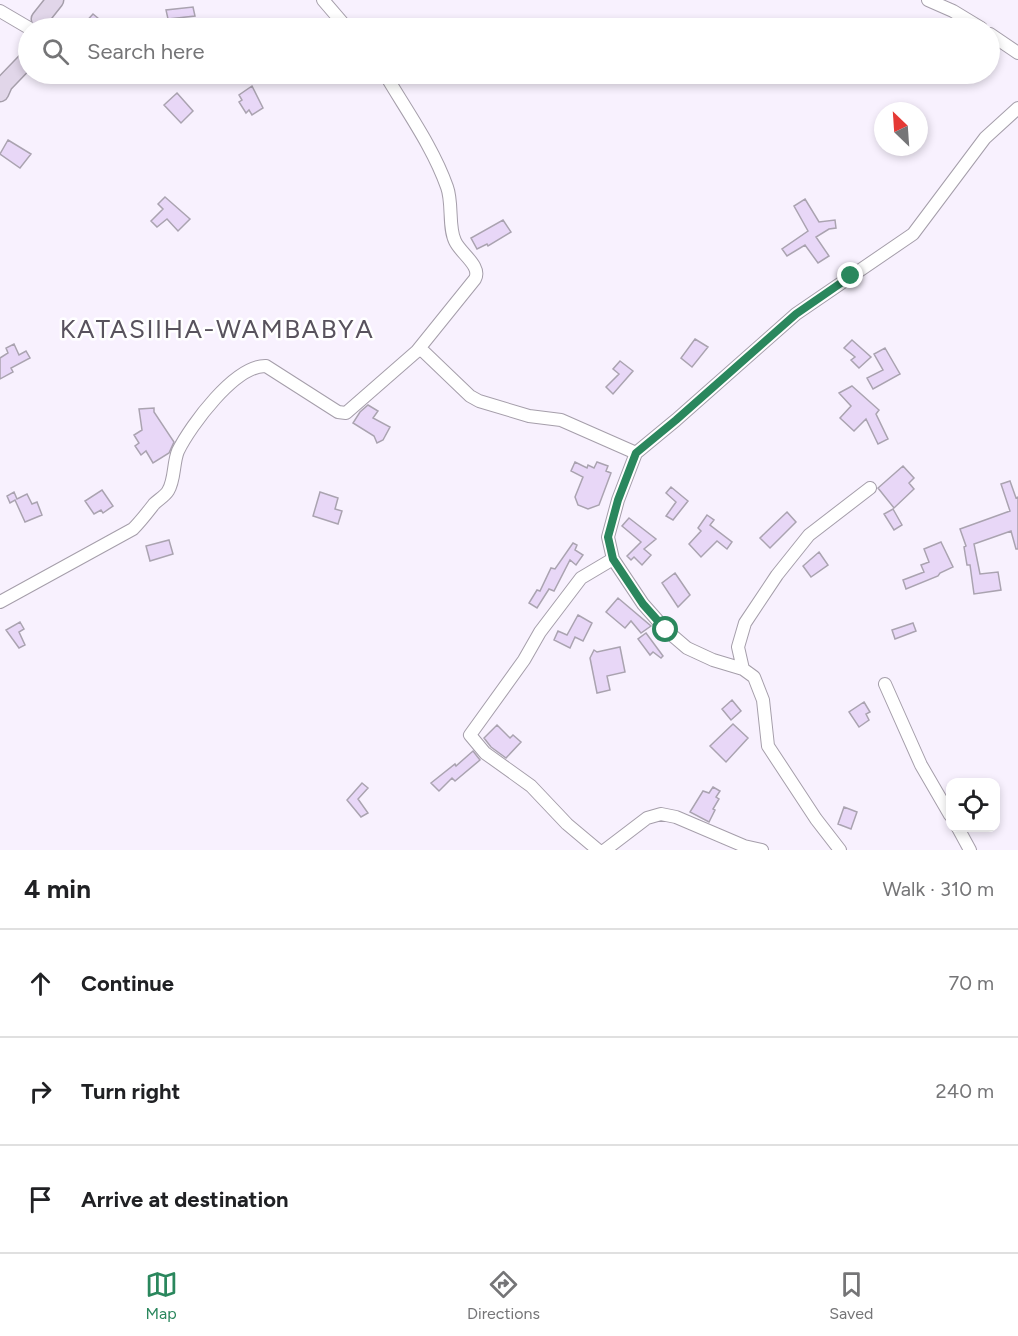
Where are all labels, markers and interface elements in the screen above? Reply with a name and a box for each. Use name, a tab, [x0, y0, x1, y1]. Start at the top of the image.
search box	[18, 18, 1000, 84]
icon: search	[39, 35, 72, 68]
text: Search here	[87, 38, 205, 65]
north arrow	[874, 102, 928, 156]
route end	[837, 262, 863, 288]
district label: KATASIIHA-WAMBABYA	[60, 313, 374, 345]
route start	[652, 616, 678, 642]
map controls	[946, 778, 1000, 832]
button: locate	[946, 778, 1000, 832]
text: 4 min	[24, 873, 91, 905]
text: Walk · 310 m	[882, 877, 994, 901]
icon: ahead	[24, 967, 57, 1000]
text: Continue	[81, 970, 174, 997]
text: 70 m	[948, 971, 994, 995]
icon: right	[24, 1075, 57, 1108]
text: Turn right	[81, 1078, 180, 1105]
text: 240 m	[936, 1079, 994, 1103]
icon: arrive	[24, 1183, 57, 1216]
text: Arrive at destination	[81, 1186, 289, 1213]
tab: Map	[145, 1268, 178, 1323]
tab: Directions	[467, 1268, 540, 1323]
tab: Saved	[829, 1268, 873, 1323]

